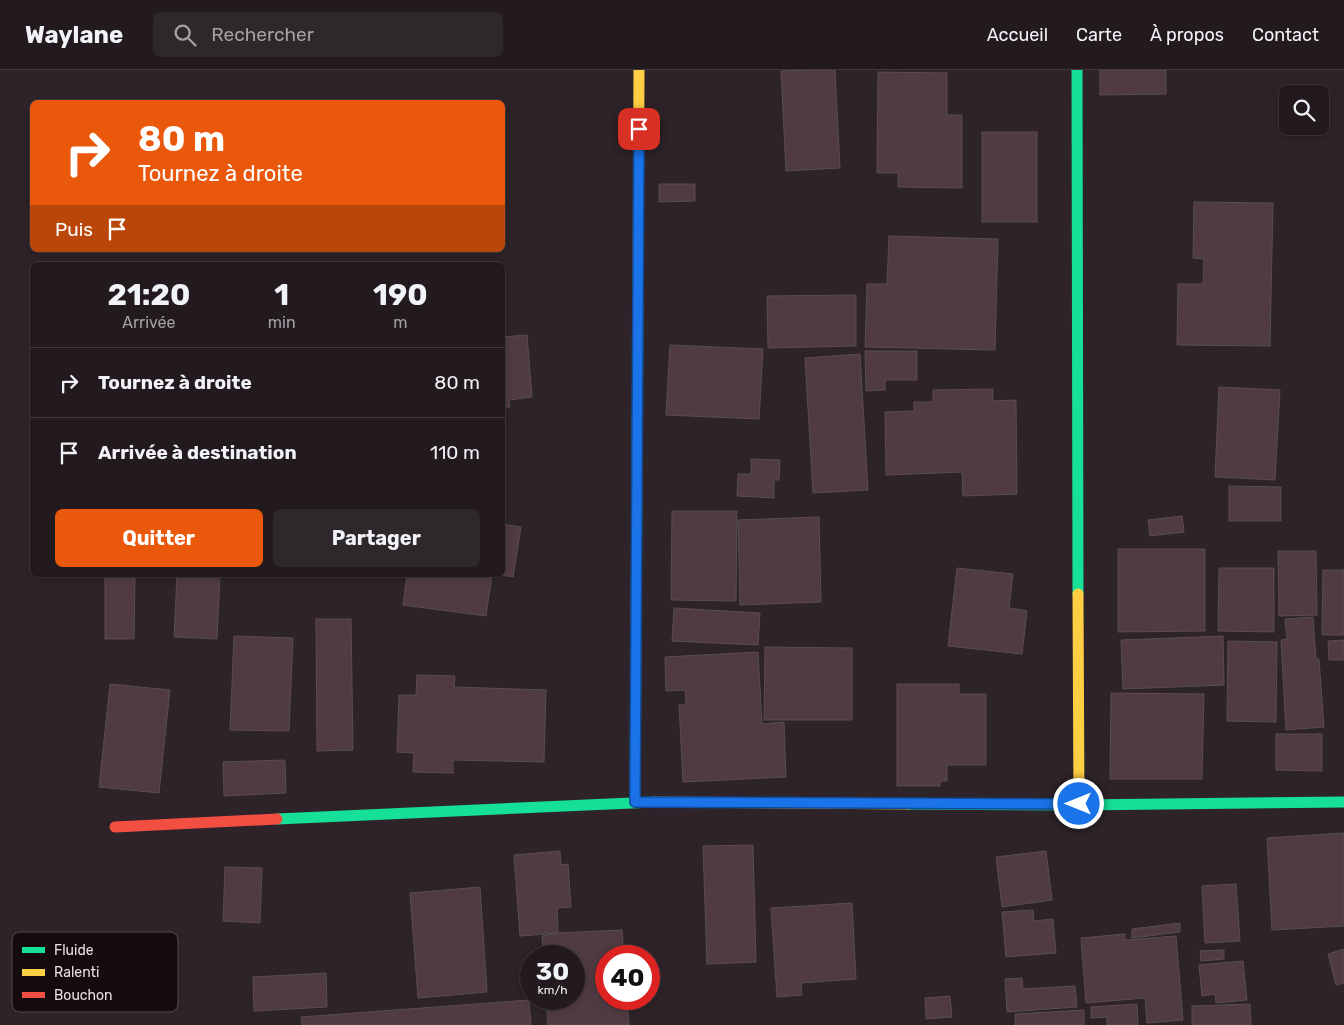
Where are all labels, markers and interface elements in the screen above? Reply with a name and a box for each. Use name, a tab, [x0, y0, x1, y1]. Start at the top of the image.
search box	[153, 12, 503, 57]
text: Waylane	[25, 21, 123, 49]
icon: search	[171, 21, 199, 49]
text: Rechercher	[211, 23, 314, 46]
text: Accueil	[987, 24, 1048, 46]
text: Carte	[1076, 24, 1122, 46]
text: À propos	[1150, 24, 1224, 46]
text: Contact	[1252, 24, 1319, 46]
map controls	[1279, 85, 1329, 135]
button: search	[1279, 85, 1329, 135]
pin	[618, 108, 660, 150]
icon: arrive	[625, 115, 653, 143]
text: 80 m	[138, 118, 225, 160]
icon: right	[55, 120, 120, 185]
text: Tournez à droite	[138, 160, 303, 187]
icon: arrive	[103, 215, 131, 243]
text: Puis	[55, 218, 93, 241]
text: 21:20	[107, 277, 190, 313]
text: 1	[274, 277, 289, 313]
text: 190	[373, 277, 428, 313]
text: Arrivée	[122, 313, 176, 332]
text: min	[268, 313, 296, 332]
text: m	[393, 313, 407, 332]
icon: right	[55, 369, 83, 397]
text: Tournez à droite	[98, 371, 252, 394]
text: 80 m	[434, 371, 480, 394]
icon: arrive	[55, 439, 83, 467]
text: Arrivée à destination	[98, 441, 297, 464]
text: 110 m	[430, 441, 480, 464]
button: Quitter	[55, 509, 263, 567]
button: Partager	[273, 509, 480, 567]
position arrow	[1052, 777, 1104, 829]
legend	[12, 932, 178, 1012]
text: Fluide	[54, 942, 94, 959]
speed limit sign: 40	[595, 945, 660, 1010]
text: 30	[536, 957, 569, 986]
text: Ralenti	[54, 964, 99, 981]
text: km/h	[538, 983, 567, 997]
text: Bouchon	[54, 987, 113, 1004]

